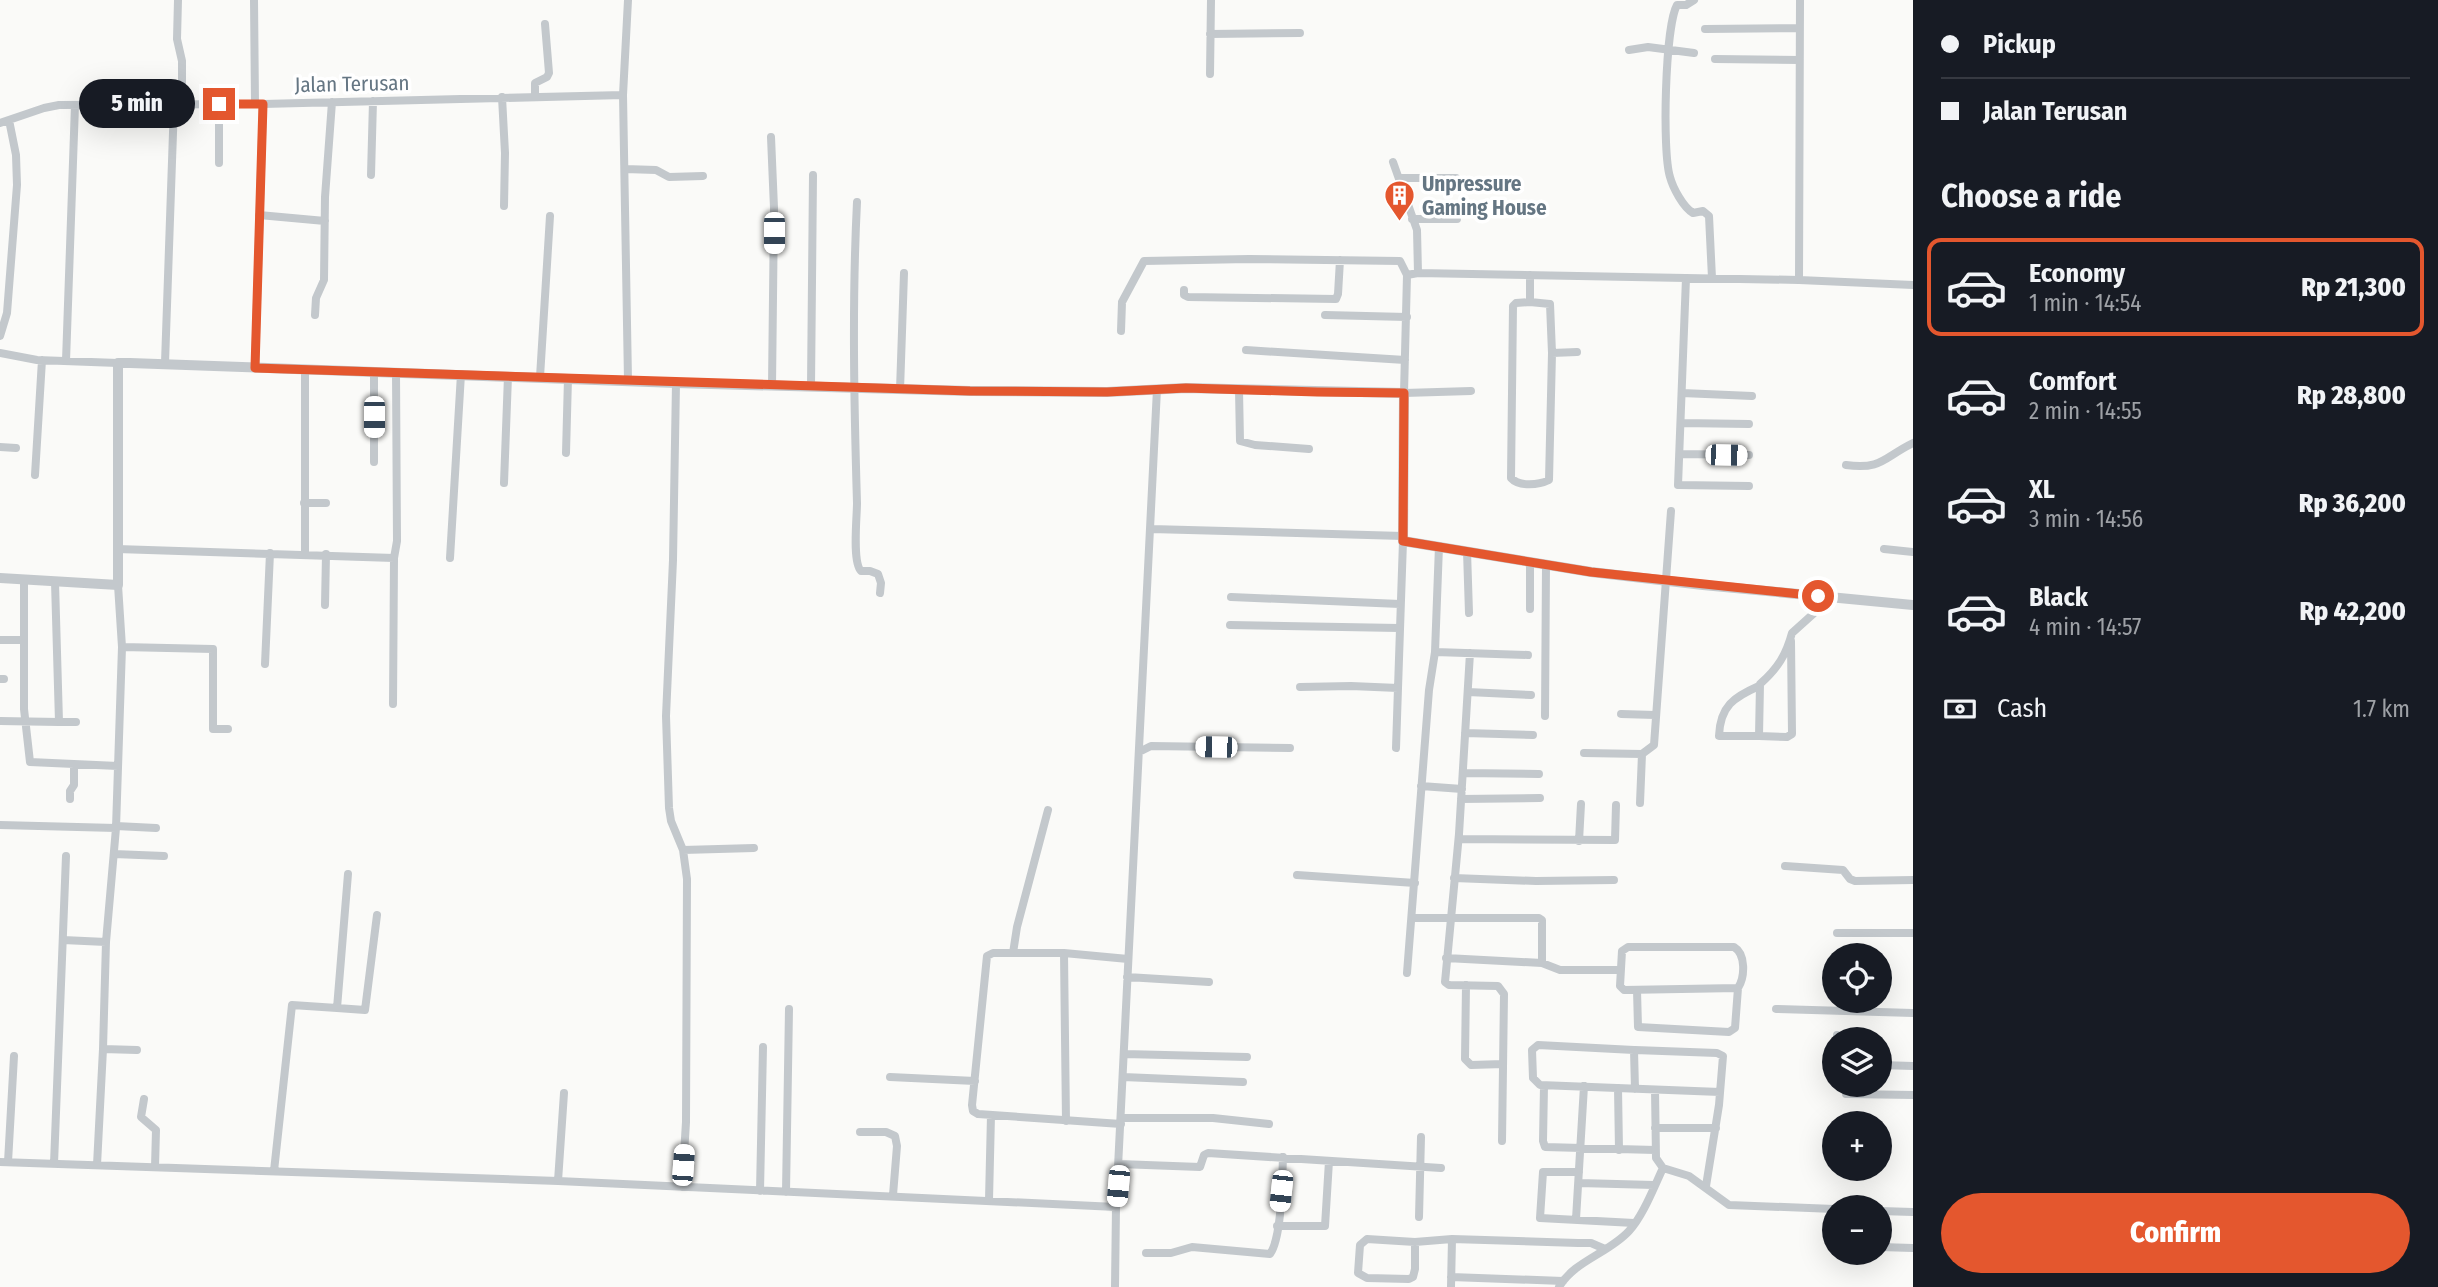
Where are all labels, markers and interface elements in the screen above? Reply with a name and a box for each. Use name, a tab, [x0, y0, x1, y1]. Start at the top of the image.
text: Pickup	[1983, 29, 2056, 60]
street label: Jalan Terusan	[294, 70, 410, 98]
callout: 5 min	[79, 80, 194, 128]
route end	[203, 88, 235, 120]
text: 5 min	[111, 89, 163, 117]
text: Jalan Terusan	[1983, 96, 2127, 127]
place label: Unpressure Gaming House	[1422, 171, 1547, 221]
text: Choose a ride	[1941, 177, 2122, 215]
building icon: Unpressure Gaming House	[1382, 179, 1416, 223]
car	[764, 212, 785, 254]
icon: car	[1945, 256, 2008, 319]
text: Economy	[2029, 258, 2125, 289]
text: Rp 21,300	[2301, 272, 2406, 303]
text: 1 min · 14:54	[2029, 289, 2141, 317]
icon: car	[1945, 364, 2008, 427]
text: Comfort	[2029, 366, 2117, 397]
text: Rp 28,800	[2297, 380, 2406, 411]
car	[364, 396, 385, 438]
text: 2 min · 14:55	[2029, 397, 2142, 425]
car	[1705, 444, 1748, 466]
icon: car	[1945, 472, 2008, 535]
text: XL	[2029, 474, 2055, 505]
text: Rp 36,200	[2299, 488, 2406, 519]
text: 3 min · 14:56	[2029, 505, 2143, 533]
route start	[1802, 580, 1834, 612]
icon: car	[1945, 580, 2008, 643]
text: Black	[2029, 582, 2088, 613]
text: Rp 42,200	[2299, 596, 2406, 627]
text: 4 min · 14:57	[2029, 613, 2141, 641]
icon: cash	[1941, 690, 1979, 728]
text: Cash	[1997, 693, 2047, 724]
text: 1.7 km	[2353, 695, 2410, 723]
car	[1195, 736, 1238, 758]
map controls	[1822, 943, 1892, 1265]
button: locate	[1822, 943, 1892, 1013]
button: layers	[1822, 1027, 1892, 1097]
button: +	[1822, 1111, 1892, 1181]
car	[672, 1143, 695, 1187]
car	[1106, 1164, 1131, 1208]
car	[1269, 1169, 1294, 1213]
button: Confirm	[1941, 1193, 2410, 1273]
button: −	[1822, 1195, 1892, 1265]

